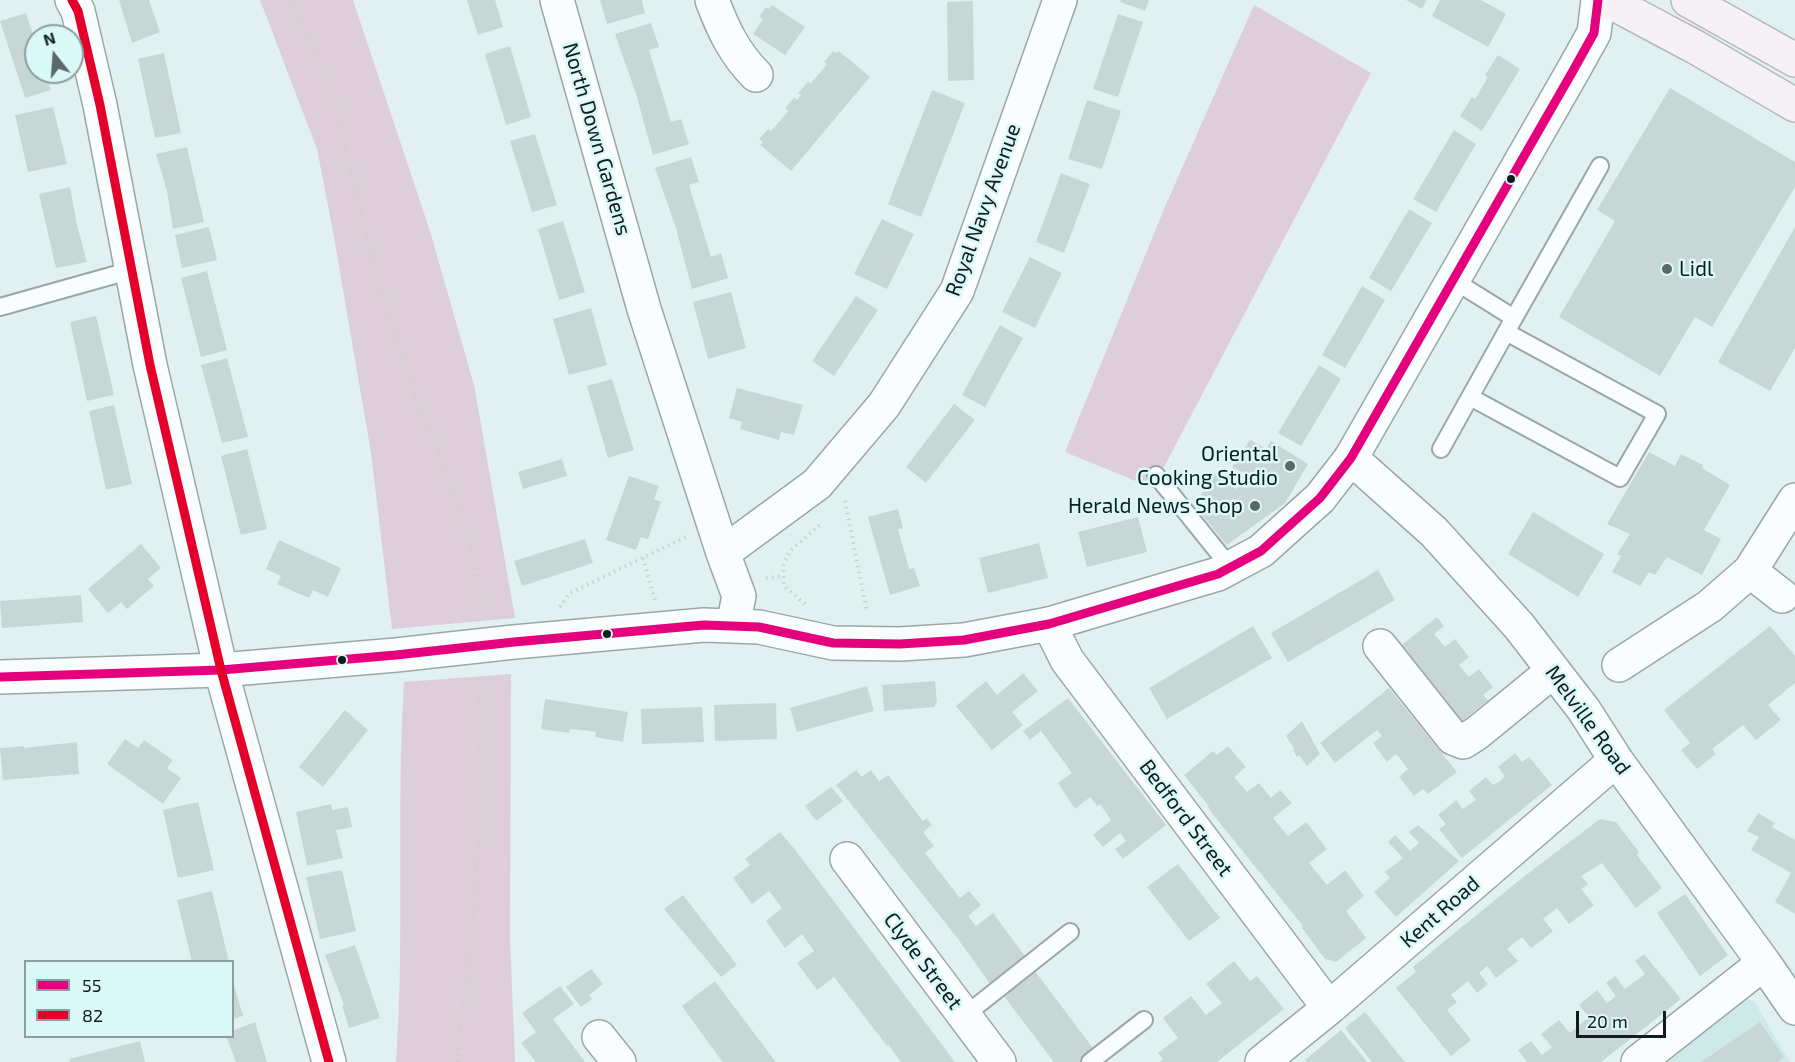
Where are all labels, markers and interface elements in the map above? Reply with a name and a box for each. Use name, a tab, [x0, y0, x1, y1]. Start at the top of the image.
north arrow	[24, 24, 84, 84]
text: N	[41, 27, 57, 49]
street label: North Down Gardens	[557, 40, 637, 238]
street label: Royal Navy Avenue	[940, 120, 1026, 300]
unlabelled marker	[1505, 173, 1517, 185]
place label: Lidl	[1679, 256, 1713, 282]
marker: Lidl	[1660, 262, 1674, 276]
place label: Oriental Cooking Studio	[1137, 441, 1278, 491]
marker: Oriental Cooking Studio	[1283, 459, 1297, 473]
place label: Herald News Shop	[1068, 493, 1243, 519]
marker: Herald News Shop	[1248, 499, 1262, 513]
unlabelled marker	[601, 628, 613, 640]
unlabelled marker	[336, 654, 348, 666]
street label: Melville Road	[1540, 661, 1636, 779]
street label: Bedford Street	[1134, 755, 1238, 881]
street label: Kent Road	[1395, 871, 1485, 953]
street label: Clyde Street	[878, 907, 968, 1015]
legend	[24, 960, 234, 1038]
text: 55	[82, 974, 101, 996]
scale bar	[1579, 999, 1669, 1037]
text: 82	[82, 1004, 103, 1026]
text: 20 m	[1587, 1010, 1628, 1032]

